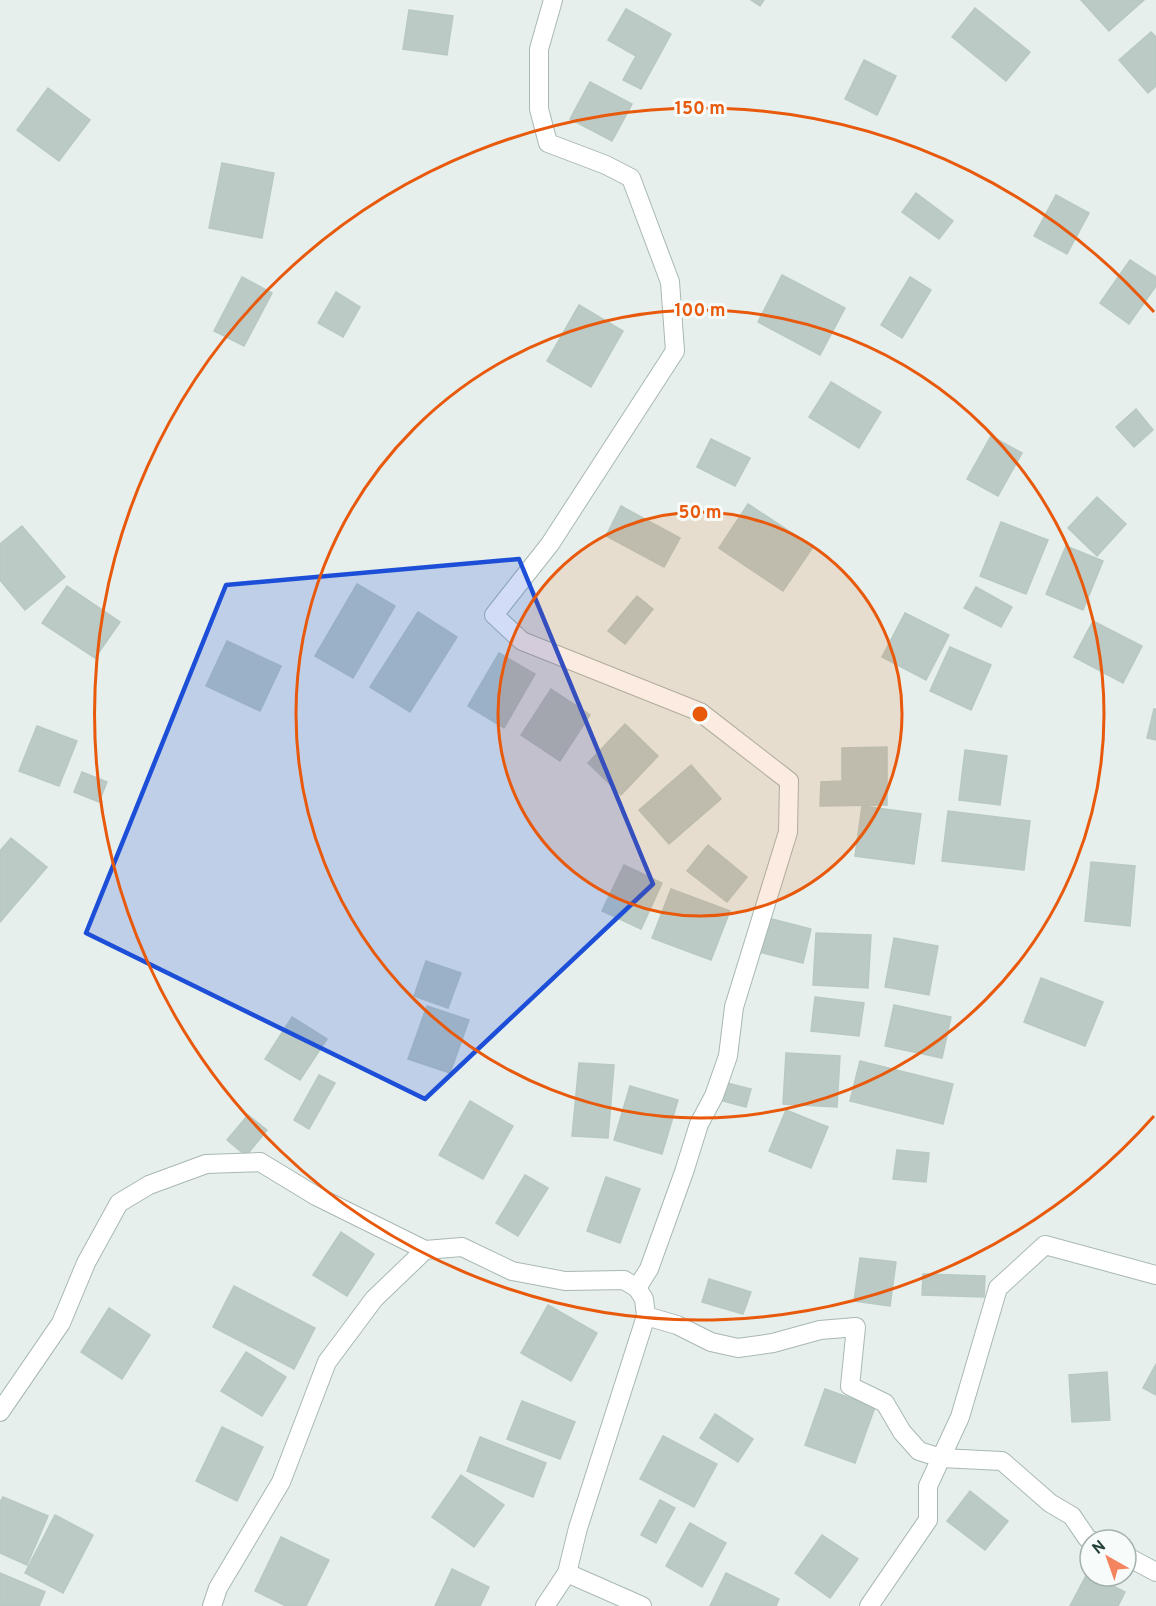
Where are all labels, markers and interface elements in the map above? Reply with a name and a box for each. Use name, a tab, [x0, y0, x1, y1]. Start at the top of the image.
text: 150 m	[675, 98, 725, 121]
text: 100 m	[674, 300, 726, 323]
text: 50 m	[678, 502, 722, 525]
centre of rings	[690, 704, 710, 724]
north arrow	[1078, 1528, 1138, 1588]
text: N	[1089, 1537, 1110, 1559]

